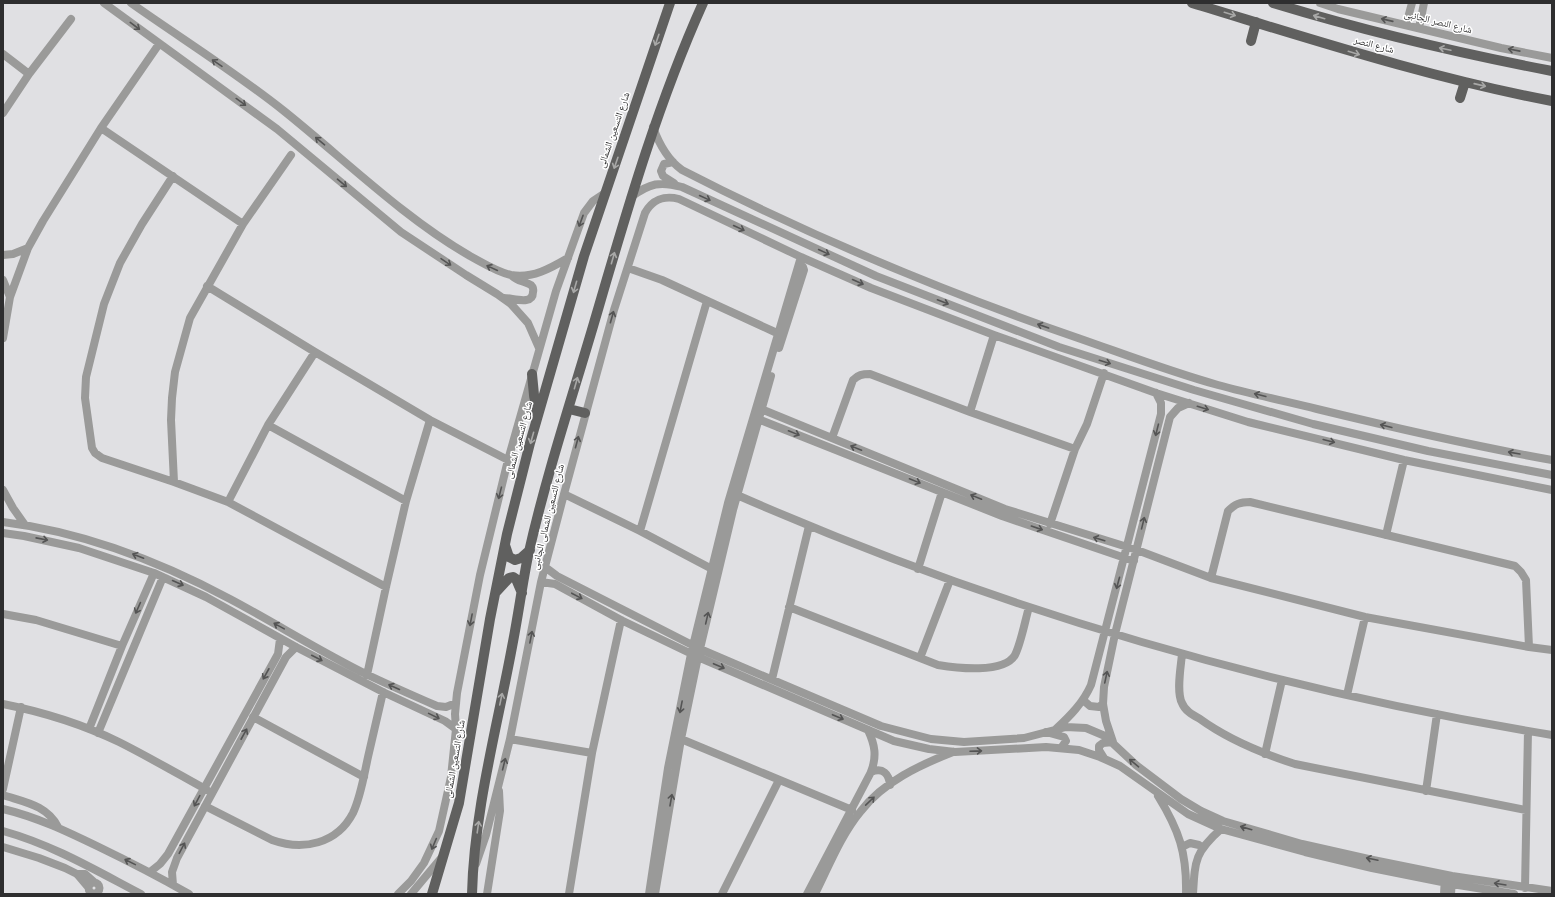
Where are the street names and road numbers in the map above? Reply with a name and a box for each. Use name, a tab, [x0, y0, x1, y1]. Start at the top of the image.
street label: شارع النصر الجانبى	[1403, 8, 1474, 36]
street label: شارع النصر	[1352, 34, 1396, 56]
street label: شارع التسعين الشمالى	[595, 90, 633, 170]
street label: شارع التسعين الشمالى	[503, 400, 535, 480]
street label: شارع التسعين الشمالى الجانبى	[529, 463, 567, 571]
street label: شارع التسعين الشمالى	[442, 718, 468, 799]

